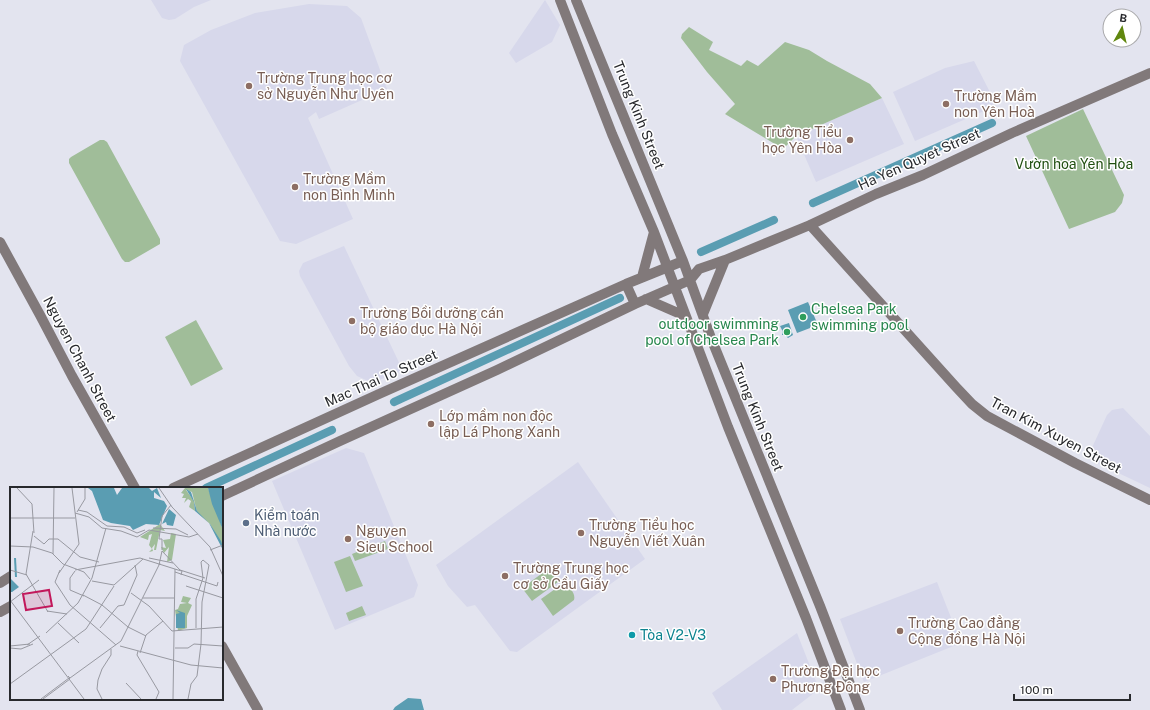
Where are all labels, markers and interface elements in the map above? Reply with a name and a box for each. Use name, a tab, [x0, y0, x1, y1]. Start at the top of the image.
north arrow	[1102, 8, 1142, 48]
text: B	[1119, 12, 1128, 25]
street label: Trung Kinh Street	[610, 59, 668, 171]
place label: Trường Trung học cơ sở Nguyễn Như Uyên	[257, 70, 394, 102]
marker: Trường Trung học cơ sở Nguyễn Như Uyên	[244, 81, 254, 91]
place label: Trường Mầm non Yên Hoà	[954, 88, 1037, 120]
marker: Trường Mầm non Yên Hoà	[941, 99, 951, 109]
place label: Trường Tiểu học Yên Hòa	[762, 124, 842, 156]
street label: Ha Yen Quyet Street	[855, 125, 983, 193]
marker: Trường Tiểu học Yên Hòa	[845, 135, 855, 145]
park label: Vườn hoa Yên Hòa	[1015, 156, 1133, 172]
place label: Trường Mầm non Bình Minh	[303, 171, 395, 203]
marker: Trường Mầm non Bình Minh	[290, 182, 300, 192]
street label: Nguyen Chanh Street	[40, 294, 120, 424]
place label: Chelsea Park swimming pool	[811, 301, 909, 333]
place label: Trường Bồi dưỡng cán bộ giáo dục Hà Nội	[360, 305, 504, 337]
marker: Chelsea Park swimming pool	[798, 312, 808, 322]
marker: Trường Bồi dưỡng cán bộ giáo dục Hà Nội	[347, 316, 357, 326]
place label: outdoor swimming pool of Chelsea Park	[645, 316, 779, 348]
marker: outdoor swimming pool of Chelsea Park	[782, 327, 792, 337]
street label: Mac Thai To Street	[322, 346, 440, 410]
street label: Trung Kinh Street	[729, 361, 787, 473]
street label: Tran Kim Xuyen Street	[988, 394, 1124, 476]
place label: Lớp mầm non độc lập Lá Phong Xanh	[439, 408, 560, 440]
marker: Lớp mầm non độc lập Lá Phong Xanh	[426, 419, 436, 429]
inset map	[10, 487, 223, 700]
place label: Kiểm toán Nhà nước	[254, 507, 319, 539]
place label: Trường Tiểu học Nguyễn Viết Xuân	[589, 517, 705, 549]
marker: Kiểm toán Nhà nước	[241, 518, 251, 528]
place label: Nguyen Sieu School	[356, 523, 433, 555]
marker: Trường Tiểu học Nguyễn Viết Xuân	[576, 528, 586, 538]
marker: Nguyen Sieu School	[343, 534, 353, 544]
place label: Trường Trung học cơ sở Cầu Giấy	[513, 560, 629, 592]
marker: Trường Trung học cơ sở Cầu Giấy	[500, 571, 510, 581]
place label: Trường Cao đẳng Cộng đồng Hà Nội	[908, 615, 1026, 647]
marker: Trường Cao đẳng Cộng đồng Hà Nội	[895, 626, 905, 636]
place label: Tòa V2-V3	[640, 627, 706, 643]
marker: Tòa V2-V3	[627, 630, 637, 640]
place label: Trường Đại học Phương Đông	[781, 663, 880, 695]
marker: Trường Đại học Phương Đông	[768, 674, 778, 684]
scale bar	[1014, 676, 1130, 702]
text: 100 m	[1020, 683, 1053, 697]

